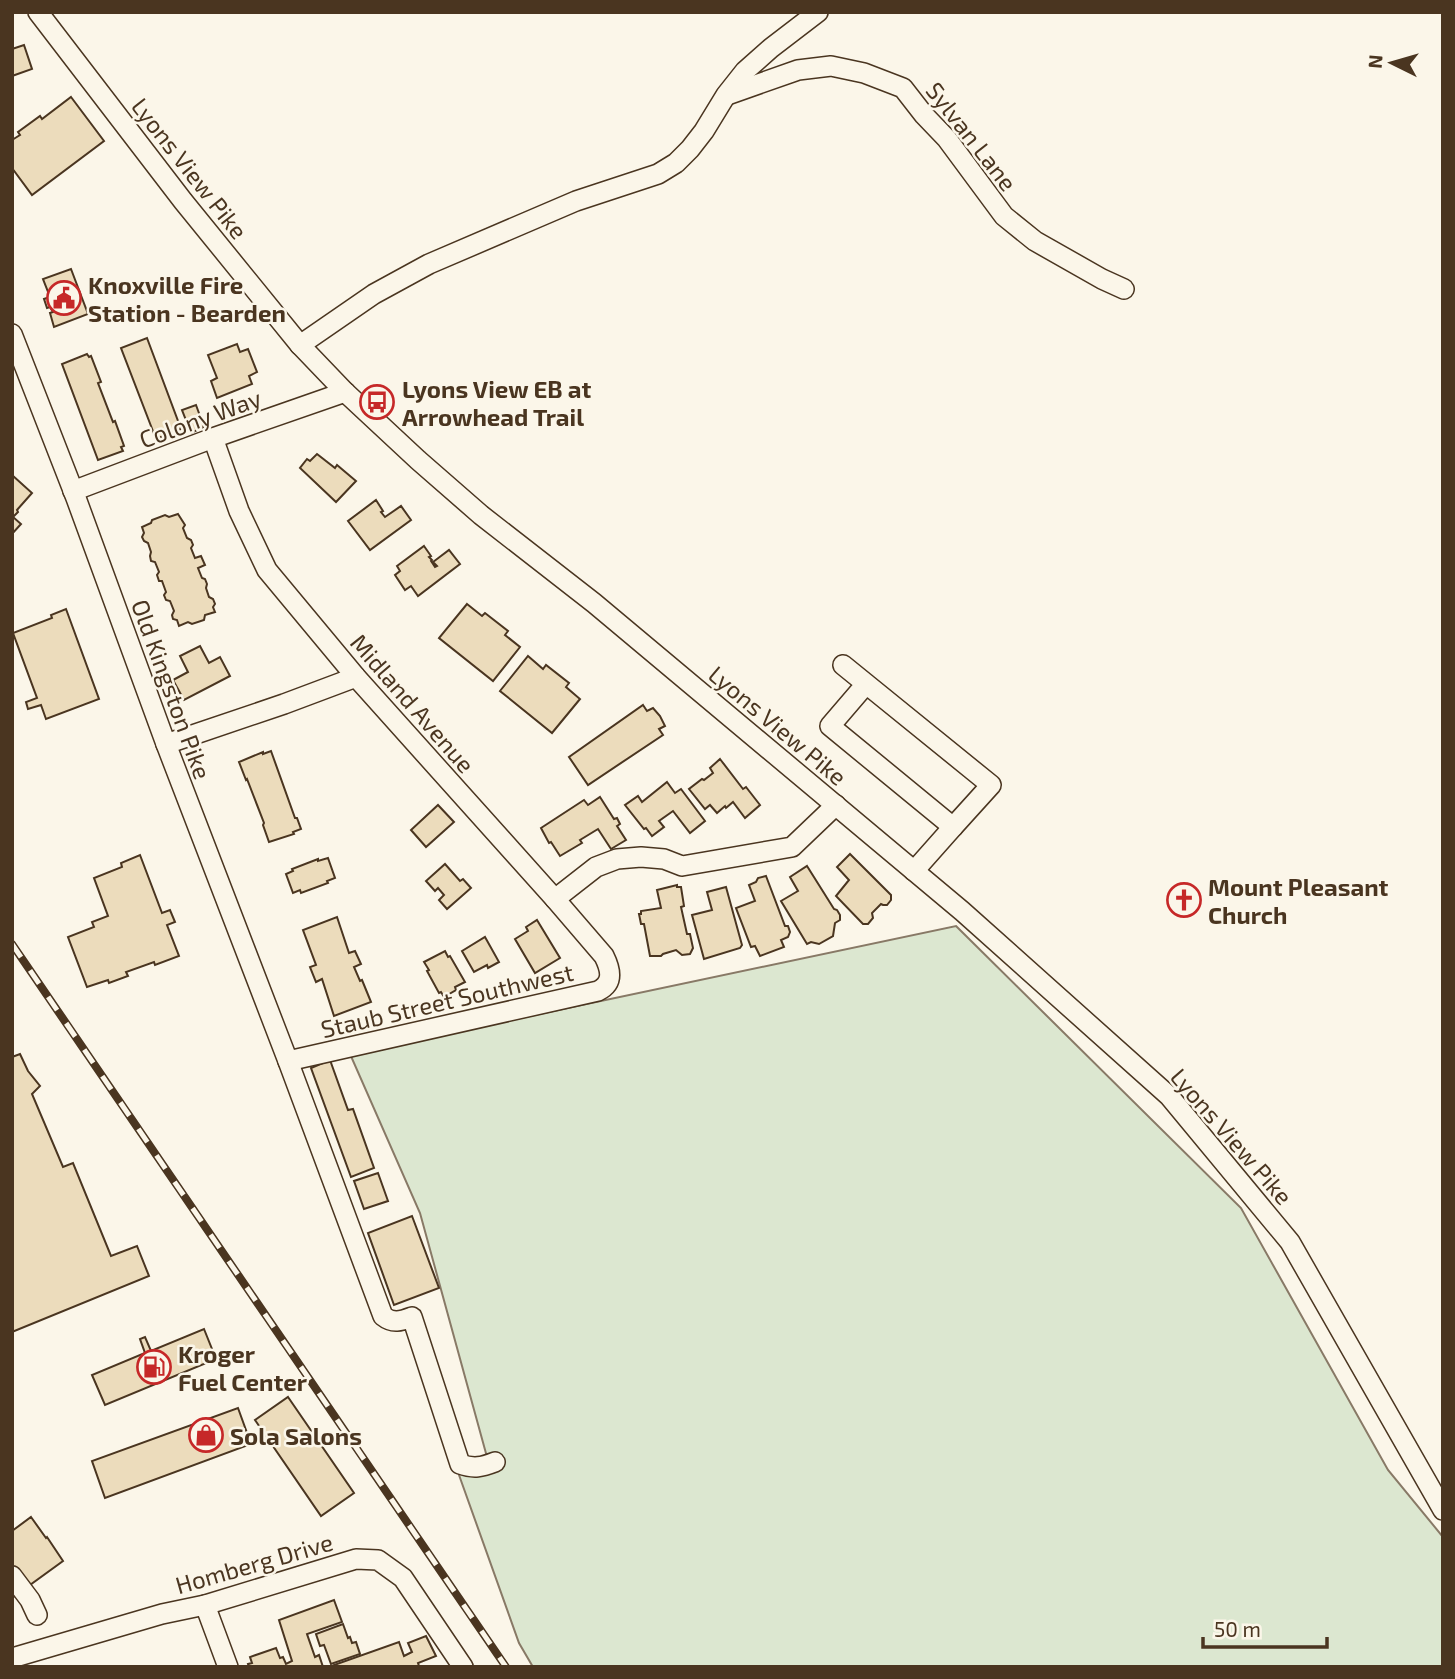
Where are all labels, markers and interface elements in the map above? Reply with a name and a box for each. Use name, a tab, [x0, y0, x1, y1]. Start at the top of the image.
north arrow	[1357, 28, 1427, 98]
text: N	[1363, 54, 1387, 69]
street label: Sylvan Lane	[921, 76, 1023, 196]
street label: Lyons View Pike	[126, 92, 254, 244]
place label: Knoxville Fire Station - Bearden	[88, 270, 286, 327]
public building icon: Knoxville Fire Station - Bearden	[45, 279, 83, 317]
place label: Lyons View EB at Arrowhead Trail	[402, 374, 591, 431]
street label: Colony Way	[135, 382, 265, 453]
bus stop icon: Lyons View EB at Arrowhead Trail	[358, 383, 396, 421]
street label: Old Kingston Pike	[126, 595, 218, 783]
street label: Midland Avenue	[345, 628, 481, 778]
street label: Lyons View Pike	[703, 659, 853, 791]
place label: Mount Pleasant Church	[1208, 872, 1389, 929]
church icon: Mount Pleasant Church	[1165, 881, 1203, 919]
street label: Staub Street Southwest	[318, 957, 576, 1043]
street label: Lyons View Pike	[1165, 1062, 1299, 1210]
place label: Kroger Fuel Center	[178, 1339, 308, 1396]
fuel station icon: Kroger Fuel Center	[135, 1348, 173, 1386]
shop icon: Sola Salons	[187, 1416, 225, 1454]
place label: Sola Salons	[230, 1421, 362, 1450]
street label: Homberg Drive	[172, 1527, 336, 1599]
scale bar	[1203, 1606, 1327, 1650]
text: 50 m	[1214, 1616, 1261, 1641]

